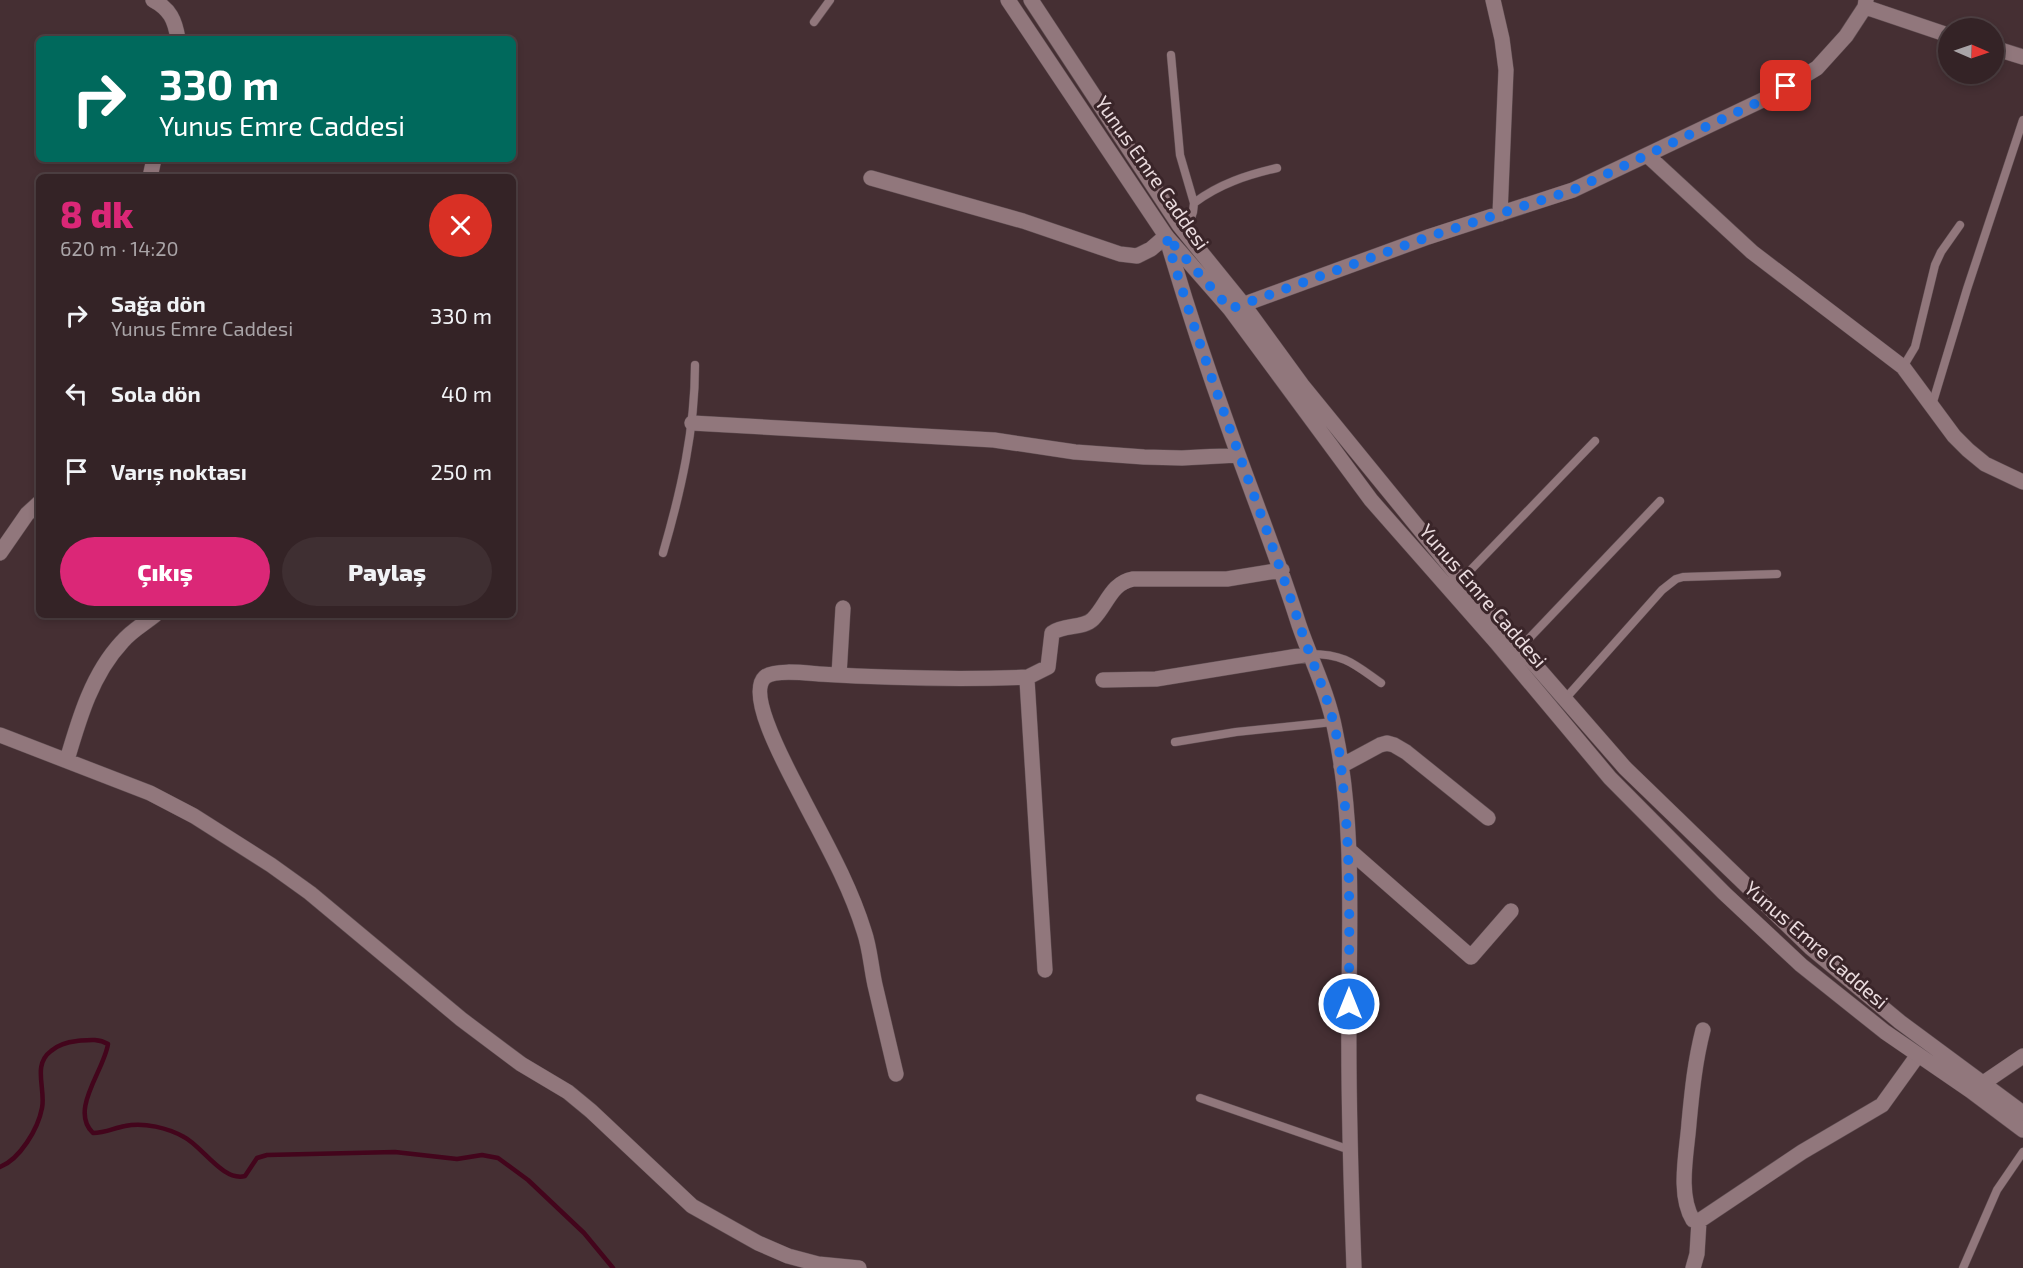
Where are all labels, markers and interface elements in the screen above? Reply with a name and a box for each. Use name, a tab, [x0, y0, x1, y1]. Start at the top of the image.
north arrow	[1938, 18, 2004, 84]
map controls	[1938, 18, 2004, 84]
text: 330 m	[159, 58, 279, 108]
icon: right	[60, 60, 138, 138]
pin	[1760, 60, 1811, 111]
icon: arrive	[1769, 69, 1802, 102]
street label: Yunus Emre Caddesi	[1091, 91, 1215, 254]
text: Yunus Emre Caddesi	[159, 109, 405, 141]
text: 8 dk	[60, 192, 133, 235]
button: close	[429, 194, 492, 257]
text: 620 m · 14:20	[60, 236, 179, 260]
text: Sağa dön	[111, 290, 206, 316]
icon: right	[60, 299, 93, 332]
text: 330 m	[430, 302, 492, 328]
text: Yunus Emre Caddesi	[111, 316, 293, 340]
icon: left	[60, 377, 93, 410]
text: Sola dön	[111, 380, 201, 406]
text: 40 m	[441, 380, 492, 406]
icon: arrive	[60, 455, 93, 488]
text: Varış noktası	[111, 458, 247, 484]
text: 250 m	[430, 458, 492, 484]
street label: Yunus Emre Caddesi	[1415, 519, 1553, 672]
button: Çıkış	[60, 537, 270, 606]
button: Paylaş	[282, 537, 492, 606]
street label: Yunus Emre Caddesi	[1740, 875, 1893, 1013]
position arrow	[1317, 972, 1381, 1036]

